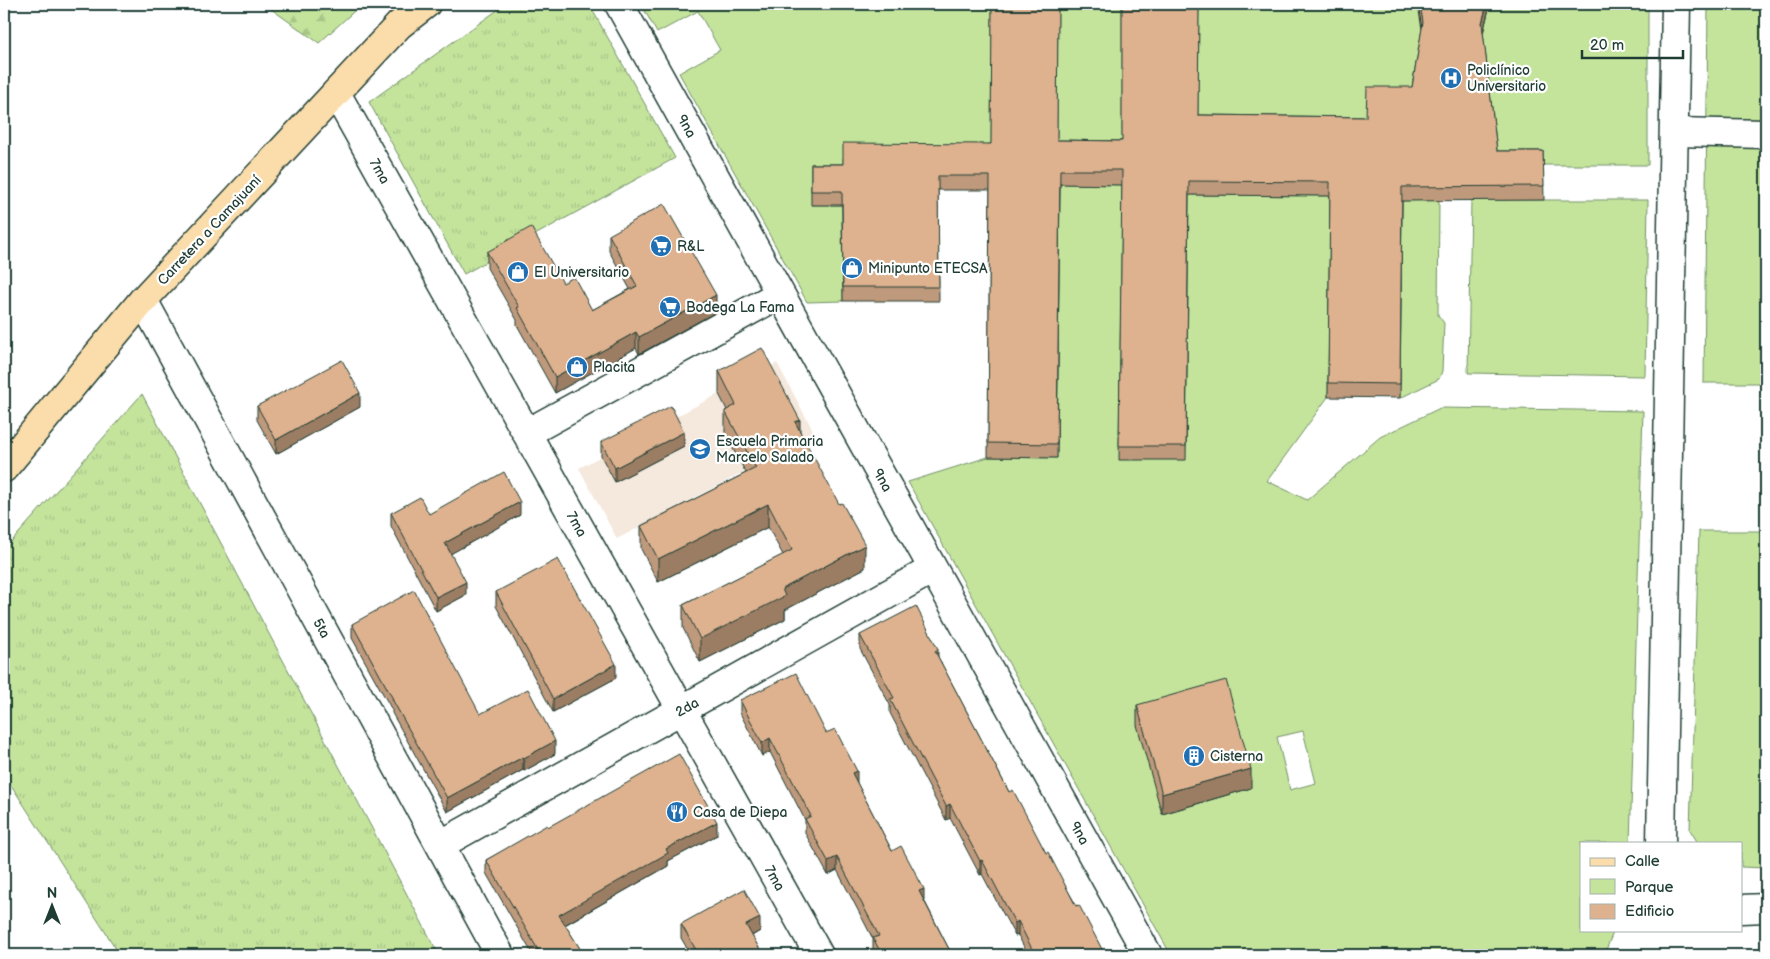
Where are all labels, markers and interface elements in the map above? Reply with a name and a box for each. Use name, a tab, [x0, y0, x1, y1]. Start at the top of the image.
scale bar	[1582, 28, 1684, 60]
text: 20 m	[1590, 36, 1624, 55]
place label: Policlínico Universitario	[1467, 62, 1546, 95]
hospital icon: Policlínico Universitario	[1439, 66, 1463, 90]
street label: 9na	[673, 112, 700, 141]
street label: 7ma	[366, 156, 393, 187]
street label: Carretera a Camajuaní	[154, 171, 265, 289]
supermarket icon: R&L	[649, 234, 673, 258]
place label: R&L	[677, 238, 704, 255]
shop icon: Minipunto ETECSA	[840, 256, 864, 280]
shop icon: El Universitario	[506, 260, 530, 284]
place label: Minipunto ETECSA	[868, 260, 988, 277]
place label: El Universitario	[534, 264, 629, 281]
supermarket icon: Bodega La Fama	[658, 295, 682, 319]
place label: Bodega La Fama	[686, 299, 794, 316]
shop icon: Placita	[565, 355, 589, 379]
place label: Placita	[593, 359, 635, 376]
place label: Escuela Primaria Marcelo Salado	[716, 433, 823, 466]
school or university icon: Escuela Primaria Marcelo Salado	[688, 437, 712, 461]
street label: 9na	[869, 466, 896, 495]
street label: 7ma	[563, 509, 590, 540]
street label: 5ta	[309, 615, 334, 641]
street label: 2da	[673, 694, 702, 721]
building icon: Cisterna	[1182, 744, 1206, 768]
place label: Cisterna	[1210, 748, 1263, 765]
restaurant icon: Casa de Diepa	[665, 800, 689, 824]
place label: Casa de Diepa	[693, 804, 788, 821]
street label: 9na	[1066, 819, 1093, 848]
legend	[1580, 842, 1742, 932]
text: Calle	[1625, 852, 1660, 871]
street label: 7ma	[761, 863, 788, 894]
text: Parque	[1625, 878, 1674, 897]
north arrow	[28, 882, 78, 932]
text: N	[47, 885, 57, 902]
text: Edificio	[1625, 902, 1674, 921]

